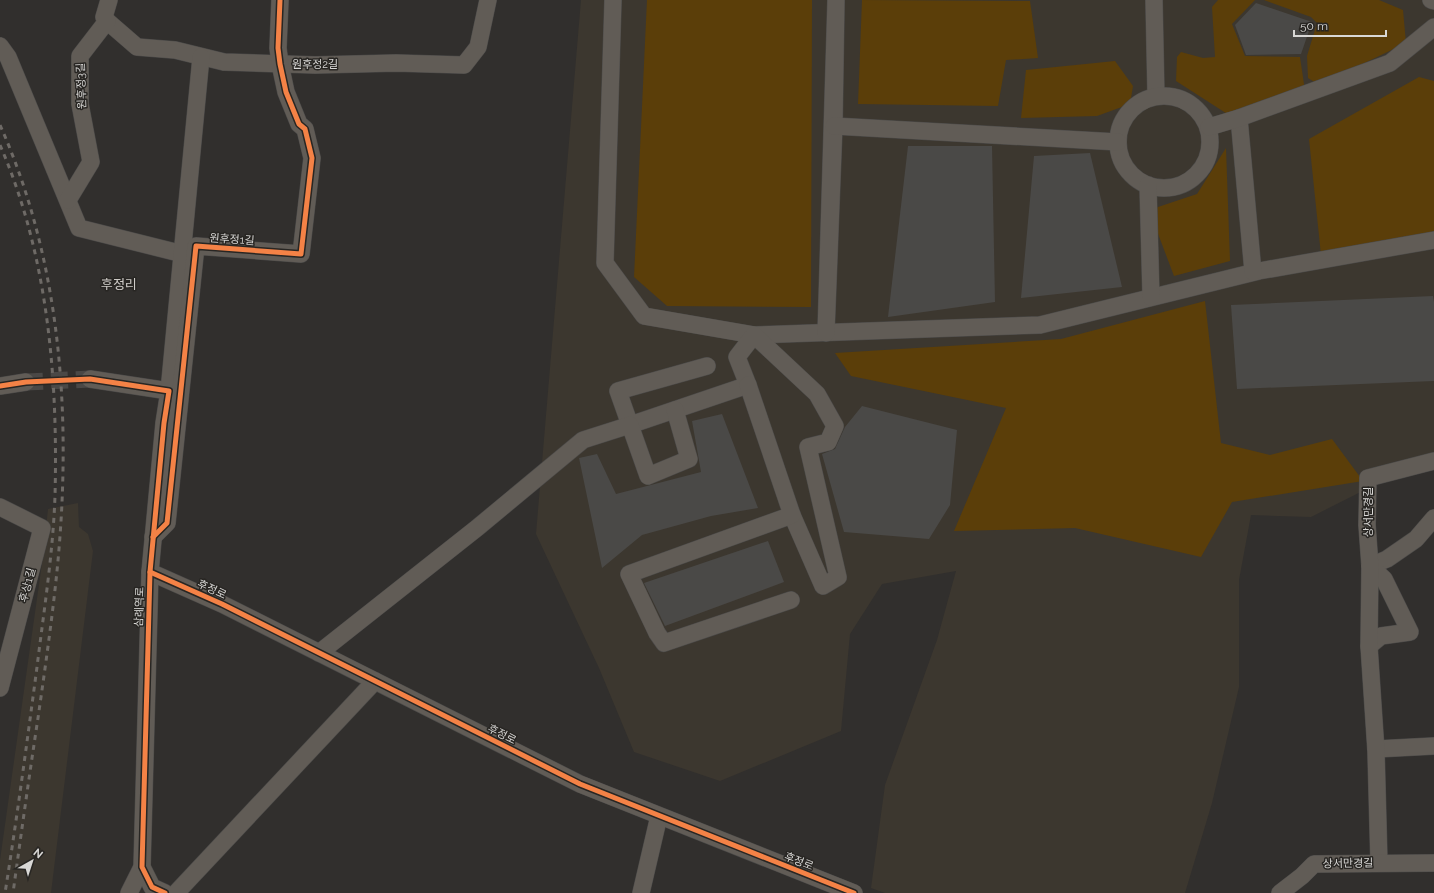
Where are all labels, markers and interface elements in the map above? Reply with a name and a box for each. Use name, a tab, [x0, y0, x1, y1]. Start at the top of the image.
scale bar	[1294, 12, 1386, 38]
text: 50 m	[1300, 19, 1328, 33]
street label: 원후정2길	[292, 58, 338, 71]
street label: 원후정3길	[74, 63, 89, 109]
street label: 원후정1길	[209, 231, 255, 248]
district label: 후정리	[101, 277, 137, 292]
street label: 상서만경길	[1362, 487, 1375, 537]
street label: 후상1길	[17, 567, 38, 604]
street label: 후정로	[195, 577, 228, 602]
street label: 삼례역로	[132, 587, 147, 627]
street label: 후정로	[485, 722, 518, 747]
north arrow	[12, 841, 52, 881]
text: N	[31, 846, 45, 861]
street label: 후정로	[782, 850, 815, 873]
street label: 상서만경길	[1323, 857, 1373, 870]

